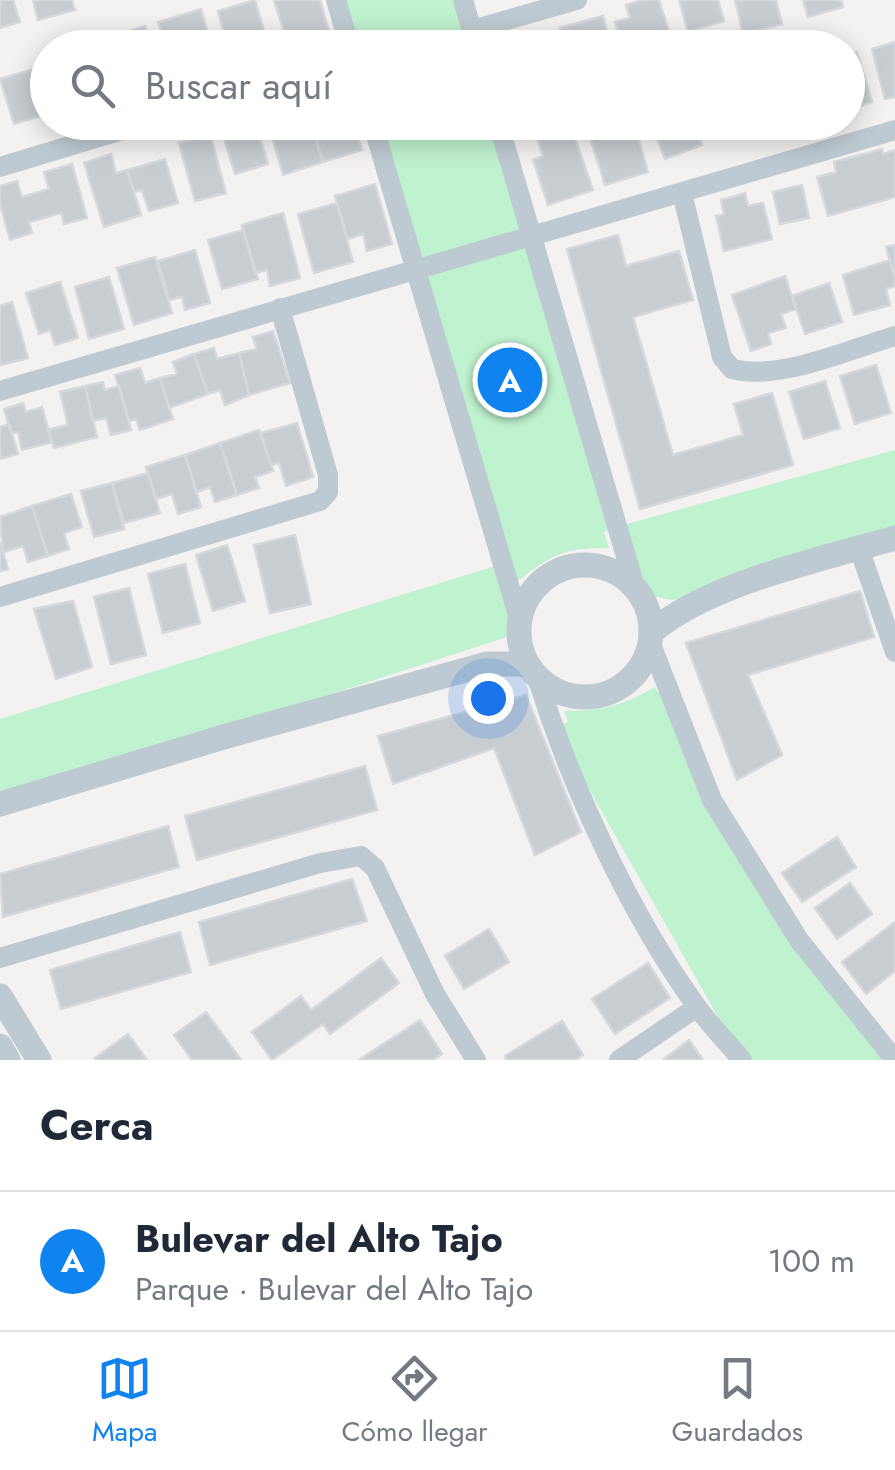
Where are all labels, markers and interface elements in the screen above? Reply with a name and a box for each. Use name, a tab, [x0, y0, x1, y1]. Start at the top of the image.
search box	[30, 30, 865, 140]
icon: search	[65, 58, 120, 113]
text: Buscar aquí	[145, 58, 332, 113]
pin: A	[478, 342, 542, 418]
your location	[463, 673, 514, 724]
text: Cerca	[40, 1095, 154, 1156]
text: Bulevar del Alto Tajo	[135, 1211, 503, 1266]
text: A	[61, 1238, 84, 1284]
text: 100 m	[768, 1238, 855, 1284]
text: Parque · Bulevar del Alto Tajo	[135, 1266, 533, 1312]
tab: Mapa	[92, 1351, 158, 1452]
tab: Cómo llegar	[341, 1351, 488, 1452]
tab: Guardados	[672, 1351, 803, 1452]

